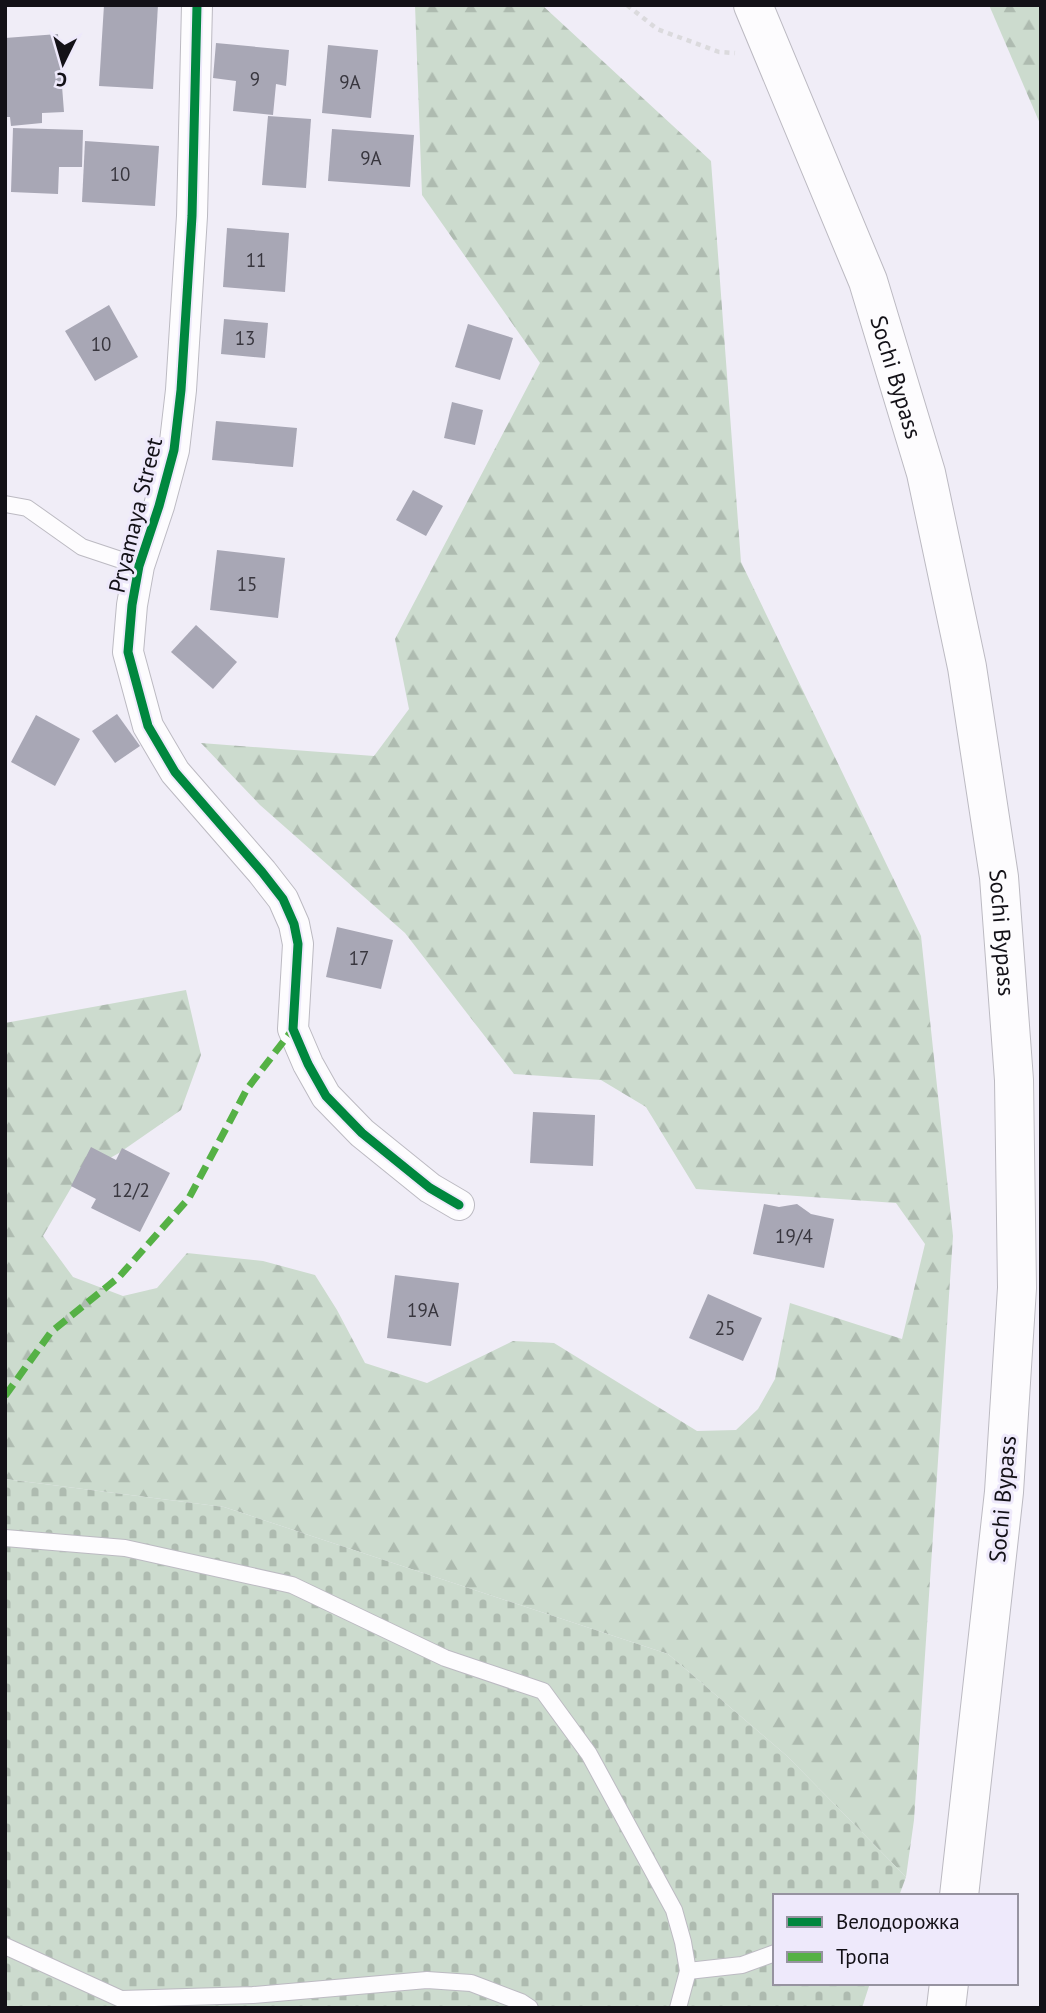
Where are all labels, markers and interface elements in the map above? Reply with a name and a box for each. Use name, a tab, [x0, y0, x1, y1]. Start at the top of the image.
north arrow	[28, 28, 98, 98]
text: С	[55, 67, 68, 92]
house number: 9	[250, 67, 260, 91]
house number: 9А	[339, 70, 361, 94]
house number: 9А	[360, 146, 382, 170]
house number: 10	[110, 162, 130, 186]
house number: 11	[246, 248, 266, 272]
street label: Sochi Bypass	[865, 312, 929, 442]
house number: 13	[235, 326, 255, 350]
house number: 10	[91, 332, 111, 356]
street label: Pryamaya Street	[102, 434, 168, 596]
house number: 15	[237, 572, 257, 596]
street label: Sochi Bypass	[983, 867, 1022, 997]
house number: 17	[349, 946, 369, 970]
house number: 12/2	[112, 1178, 150, 1202]
house number: 19/4	[775, 1224, 813, 1248]
house number: 19А	[407, 1298, 439, 1322]
house number: 25	[715, 1316, 735, 1340]
street label: Sochi Bypass	[982, 1434, 1022, 1564]
legend	[773, 1894, 1018, 1985]
text: Велодорожка	[836, 1908, 960, 1935]
text: Тропа	[836, 1943, 890, 1970]

